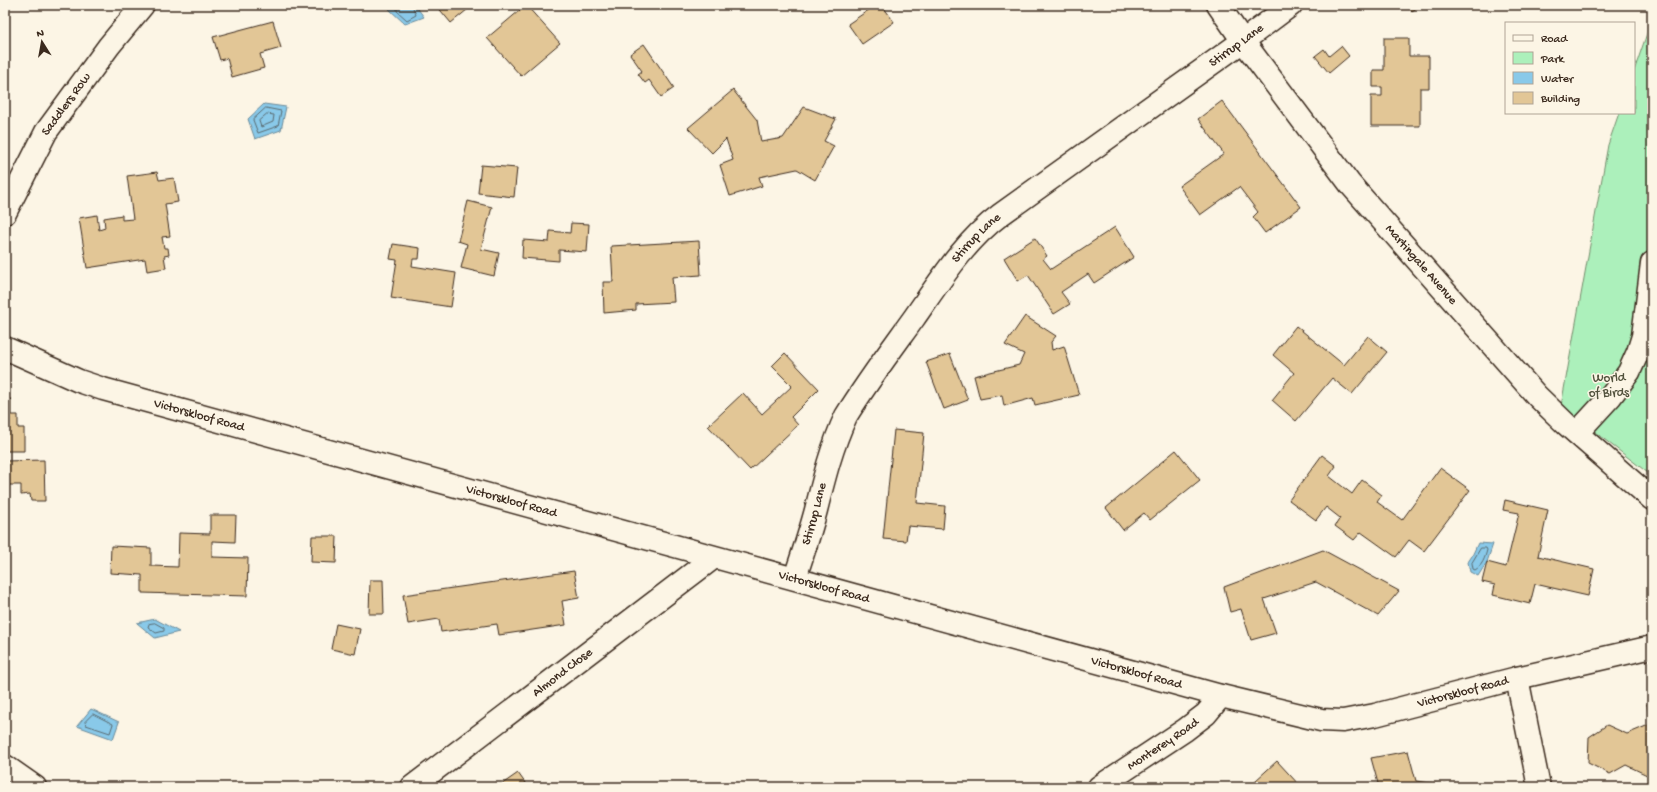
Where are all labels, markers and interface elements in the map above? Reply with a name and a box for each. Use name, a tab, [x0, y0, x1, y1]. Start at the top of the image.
street label: Stirrup Lane	[1206, 20, 1267, 70]
north arrow	[22, 22, 62, 62]
legend	[1505, 22, 1635, 114]
text: N	[36, 28, 45, 41]
text: Road	[1541, 33, 1568, 47]
text: Park	[1540, 53, 1566, 67]
street label: Saddlers Row	[38, 70, 94, 139]
text: Water	[1541, 73, 1575, 87]
text: Building	[1540, 93, 1580, 107]
street label: Stirrup Lane	[949, 210, 1004, 266]
street label: Martingale Avenue	[1382, 222, 1461, 308]
park label: World of Birds	[1589, 371, 1630, 401]
street label: Victorskloof Road	[151, 396, 248, 435]
street label: Victorskloof Road	[463, 481, 560, 521]
street label: Stirrup Lane	[799, 481, 830, 547]
street label: Victorskloof Road	[776, 567, 872, 607]
street label: Almond Close	[529, 645, 596, 700]
street label: Victorskloof Road	[1088, 653, 1185, 693]
street label: Victorskloof Road	[1415, 673, 1511, 711]
street label: Monterey Road	[1124, 714, 1203, 774]

